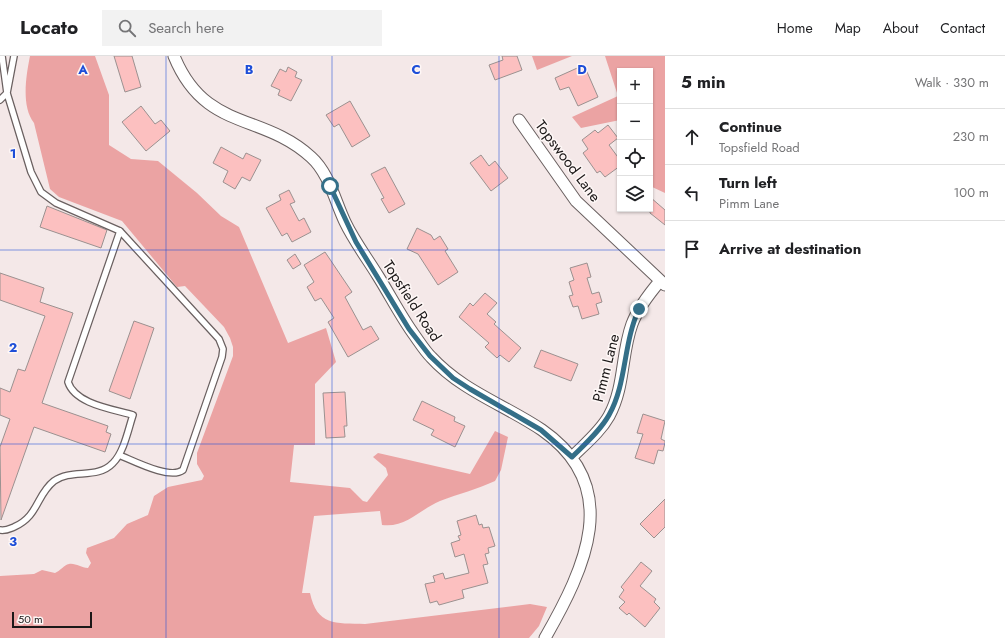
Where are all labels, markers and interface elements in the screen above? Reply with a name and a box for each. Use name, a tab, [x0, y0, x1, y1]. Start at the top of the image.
search box	[102, 10, 382, 46]
text: Locato	[20, 14, 78, 41]
icon: search	[116, 17, 138, 39]
text: Search here	[148, 17, 224, 39]
text: Home	[777, 18, 813, 38]
text: Map	[835, 18, 861, 38]
text: About	[883, 18, 918, 38]
text: Contact	[940, 18, 985, 38]
text: A	[77, 60, 88, 79]
text: B	[245, 60, 254, 79]
text: C	[411, 60, 421, 79]
text: D	[577, 60, 587, 79]
map controls	[617, 68, 653, 212]
button: +	[617, 68, 653, 104]
text: 5 min	[681, 70, 725, 94]
text: Walk · 330 m	[915, 73, 989, 92]
button: −	[617, 104, 653, 140]
street label: Topswood Lane	[530, 116, 606, 207]
text: Continue	[719, 116, 782, 138]
icon: ahead	[681, 126, 703, 148]
text: 230 m	[953, 127, 989, 146]
text: Topsfield Road	[719, 138, 800, 157]
button: locate	[617, 140, 653, 176]
text: 1	[10, 144, 16, 163]
text: Turn left	[719, 172, 777, 194]
button: layers	[617, 176, 653, 212]
route start	[321, 177, 339, 195]
icon: left	[681, 182, 703, 204]
text: 100 m	[954, 183, 989, 202]
text: Pimm Lane	[719, 194, 779, 213]
icon: arrive	[681, 238, 703, 260]
text: Arrive at destination	[719, 238, 861, 260]
street label: Topsfield Road	[377, 256, 447, 346]
route end	[630, 300, 648, 318]
street label: Pimm Lane	[587, 331, 625, 404]
text: 2	[9, 338, 17, 357]
text: 3	[9, 532, 17, 551]
scale bar	[12, 610, 92, 629]
text: 50 m	[18, 611, 43, 627]

